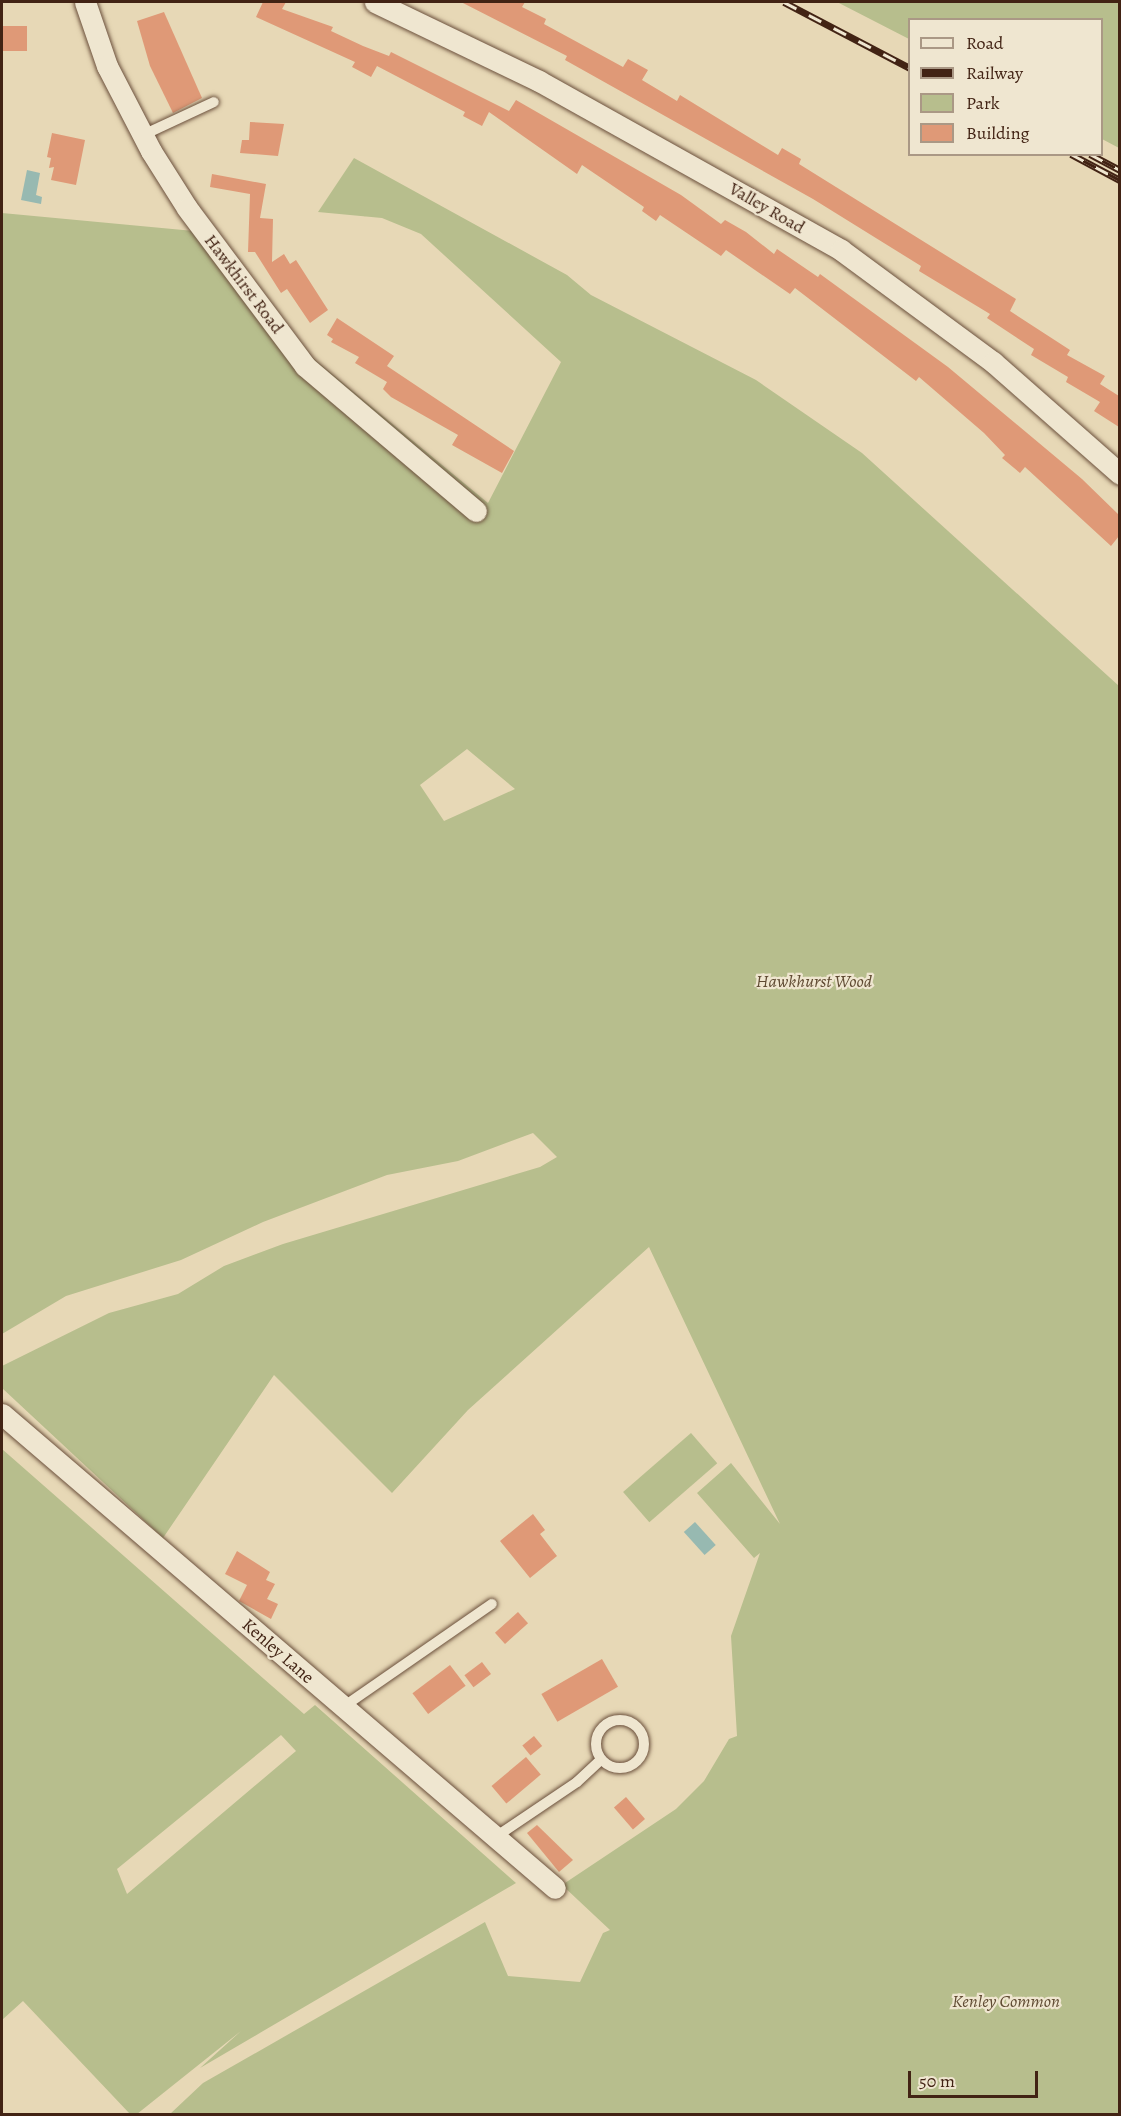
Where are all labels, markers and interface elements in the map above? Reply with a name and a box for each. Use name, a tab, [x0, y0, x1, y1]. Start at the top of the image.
legend	[908, 18, 1103, 156]
text: Road	[966, 31, 1003, 55]
text: Railway	[966, 61, 1023, 85]
text: Park	[966, 91, 1000, 115]
text: Building	[966, 121, 1030, 145]
street label: Valley Road	[725, 178, 809, 238]
street label: Hawkhirst Road	[200, 230, 288, 338]
park label: Hawkhurst Wood	[756, 970, 872, 992]
street label: Kenley Lane	[238, 1614, 318, 1688]
park label: Kenley Common	[952, 1990, 1060, 2012]
scale bar	[911, 2059, 1042, 2097]
text: 50 m	[919, 2069, 955, 2093]

